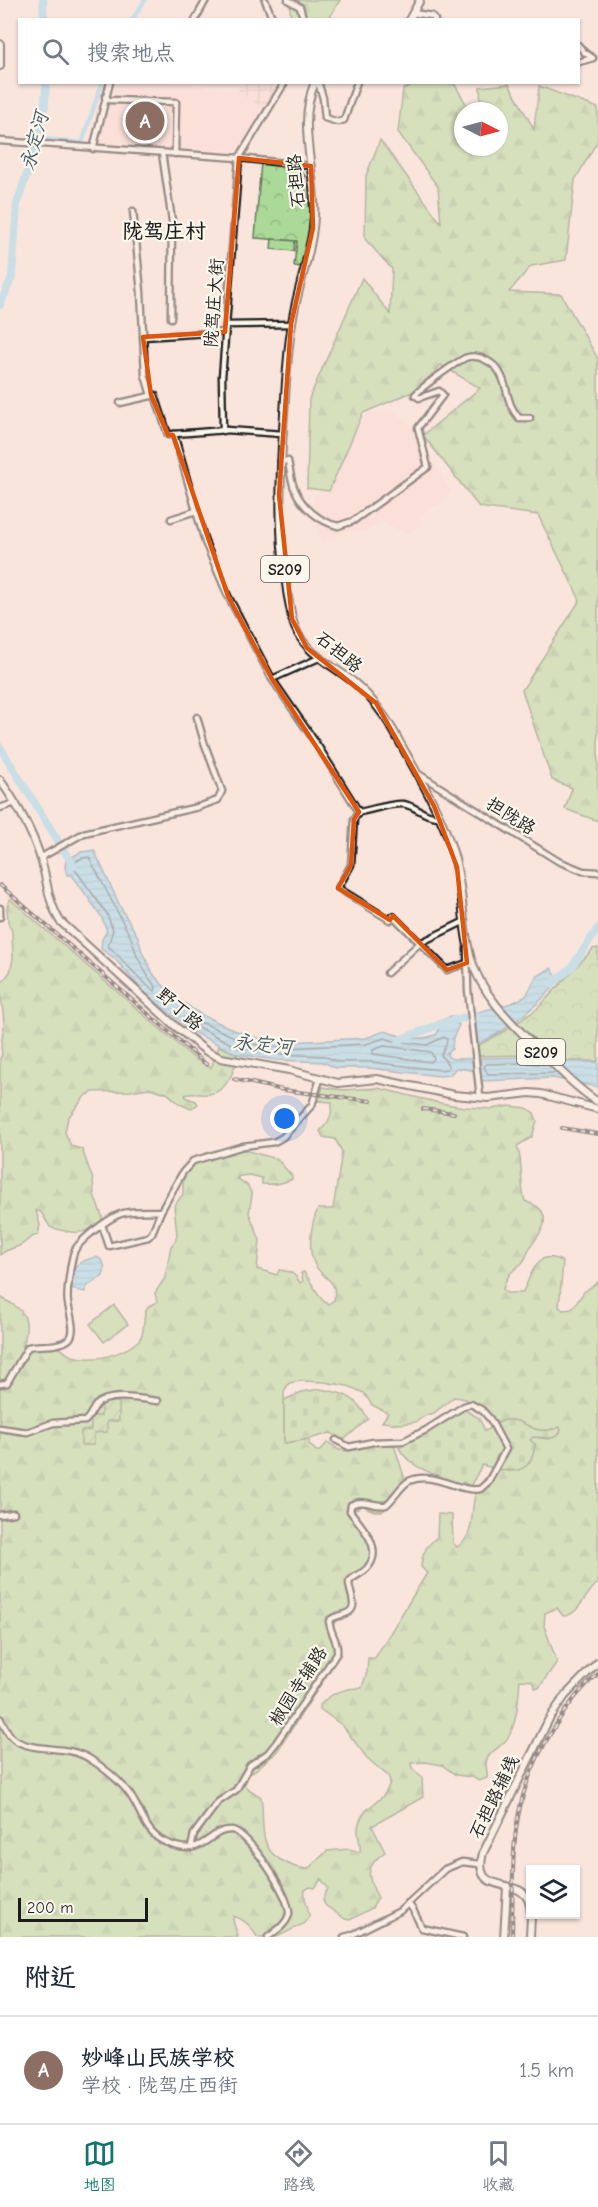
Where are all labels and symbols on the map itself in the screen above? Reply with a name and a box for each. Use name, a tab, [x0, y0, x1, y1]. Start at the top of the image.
pin: A	[126, 98, 164, 144]
north arrow	[454, 102, 508, 156]
water label: 永定河	[16, 106, 54, 173]
street label: 石担路	[284, 153, 309, 209]
district label: 陇驾庄村	[122, 219, 206, 243]
street label: 陇驾庄大街	[201, 257, 228, 349]
road number: S209	[261, 556, 309, 582]
street label: 石担路	[311, 627, 366, 678]
street label: 担陇路	[482, 793, 539, 840]
street label: 野丁路	[152, 984, 207, 1035]
water label: 永定河	[232, 1030, 297, 1059]
road number: S209	[517, 1039, 565, 1065]
your location	[270, 1104, 299, 1133]
street label: 椒园寺辅路	[265, 1643, 332, 1730]
street label: 石担路辅线	[465, 1752, 524, 1842]
scale bar	[18, 1895, 148, 1922]

